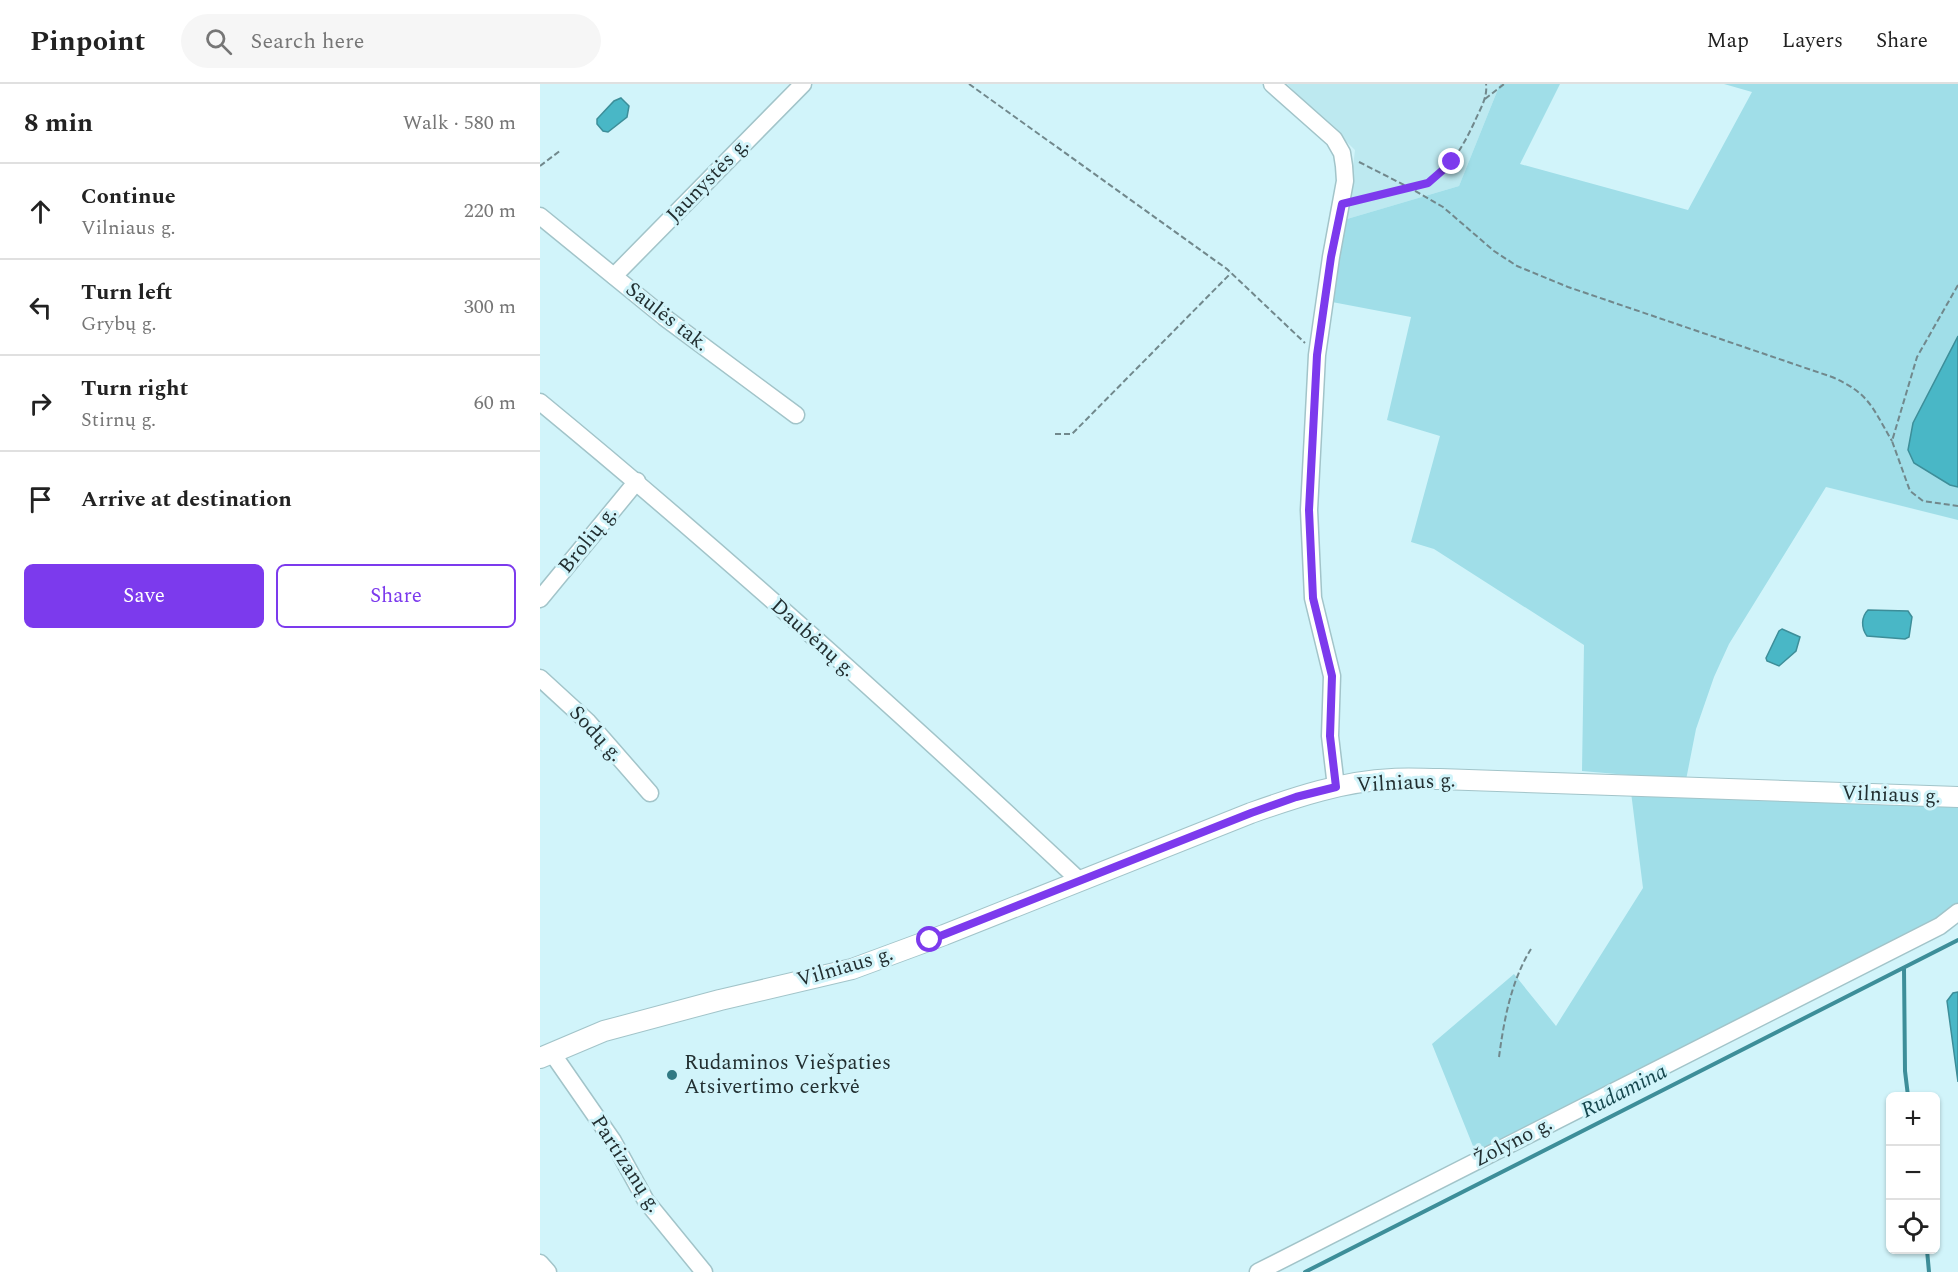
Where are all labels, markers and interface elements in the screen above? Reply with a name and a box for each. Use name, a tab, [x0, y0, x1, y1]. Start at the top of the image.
search box	[181, 14, 601, 68]
text: Pinpoint	[30, 20, 145, 63]
icon: search	[202, 25, 235, 58]
text: Search here	[250, 25, 364, 58]
text: Map	[1707, 25, 1749, 57]
text: Layers	[1782, 25, 1843, 57]
text: Share	[1876, 25, 1928, 57]
text: 8 min	[24, 103, 93, 143]
text: Walk · 580 m	[403, 108, 516, 138]
street label: Jaunystės g.	[659, 130, 757, 230]
route end	[1438, 148, 1464, 174]
text: Continue	[81, 180, 176, 213]
icon: ahead	[24, 195, 57, 228]
text: 220 m	[464, 196, 516, 226]
text: Vilniaus g.	[81, 213, 176, 243]
street label: Saulės tak.	[618, 274, 716, 360]
text: Turn left	[81, 276, 173, 309]
icon: left	[24, 291, 57, 324]
text: 300 m	[464, 292, 516, 322]
text: Grybų g.	[81, 309, 156, 339]
text: Turn right	[81, 372, 188, 405]
icon: right	[24, 387, 57, 420]
text: 60 m	[474, 388, 516, 418]
text: Stirnų g.	[81, 405, 156, 435]
icon: arrive	[24, 483, 57, 516]
text: Arrive at destination	[81, 483, 292, 516]
street label: Brolių g.	[551, 499, 625, 581]
button: Save	[24, 564, 264, 628]
button: Share	[276, 564, 516, 628]
street label: Daubėnų g.	[763, 591, 863, 685]
street label: Sodų g.	[561, 698, 631, 770]
street label: Vilniaus g.	[1356, 764, 1456, 802]
street label: Vilniaus g.	[1841, 777, 1941, 813]
route start	[916, 926, 942, 952]
street label: Vilniaus g.	[793, 938, 897, 996]
place label: Rudaminos Viešpaties Atsivertimo cerkvė	[684, 1047, 891, 1103]
water label: Rudamina	[1575, 1055, 1673, 1127]
marker: Rudaminos Viešpaties Atsivertimo cerkvė	[665, 1068, 679, 1082]
map controls	[1886, 1092, 1940, 1254]
button: +	[1886, 1092, 1940, 1146]
street label: Žolyno g.	[1468, 1108, 1558, 1176]
street label: Partizanų g.	[582, 1109, 670, 1219]
button: −	[1886, 1146, 1940, 1200]
button: locate	[1886, 1200, 1940, 1254]

